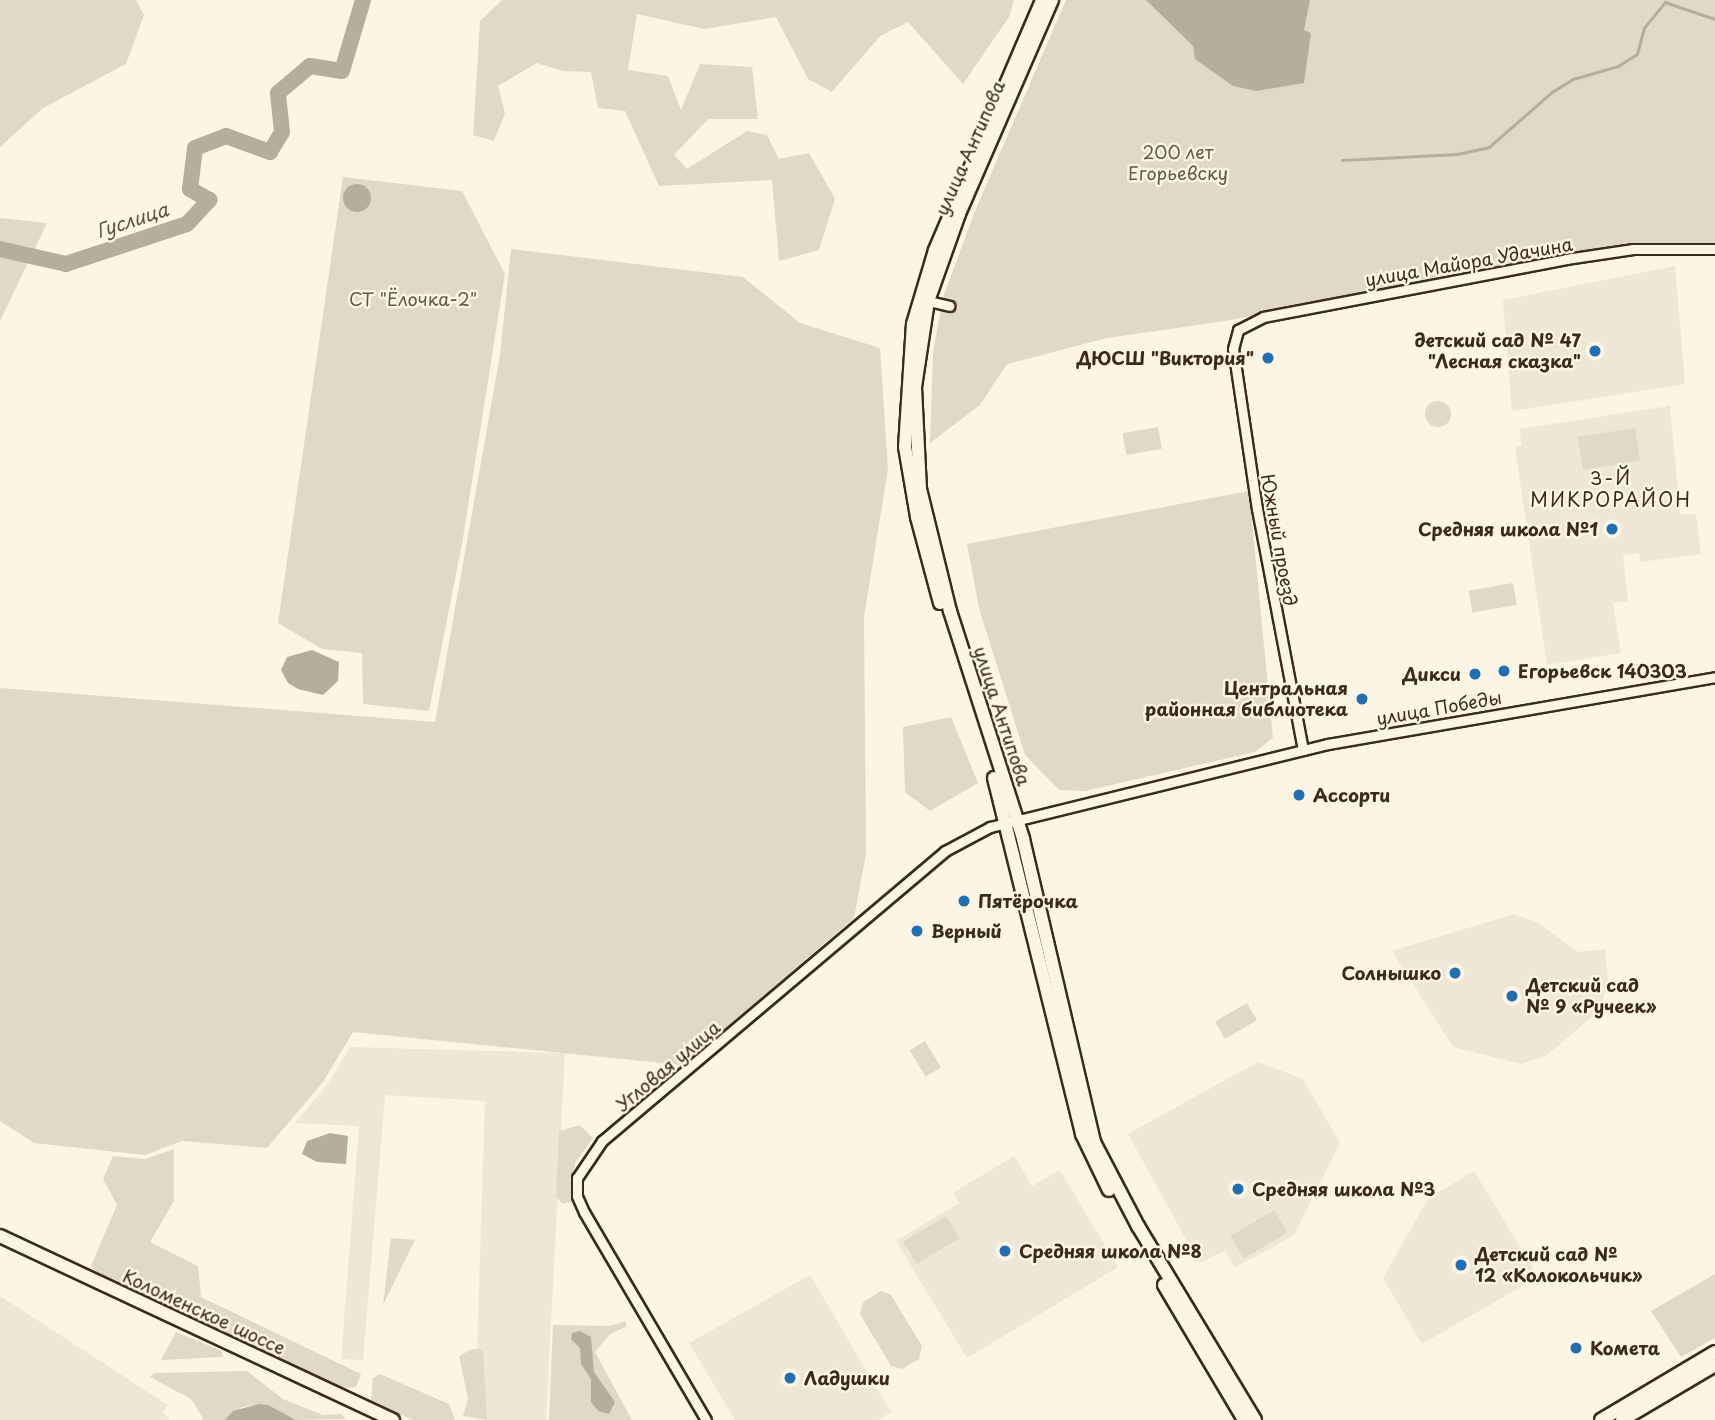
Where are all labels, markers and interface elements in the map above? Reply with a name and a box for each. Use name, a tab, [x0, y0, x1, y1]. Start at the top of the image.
street label: улица Антипова	[930, 77, 1010, 219]
park label: 200 лет Егорьевску	[1128, 142, 1228, 184]
water label: Гуслица	[93, 198, 171, 242]
street label: улица Майора Удачина	[1363, 233, 1575, 291]
park label: СТ "Ёлочка-2"	[349, 288, 477, 310]
place label: детский сад № 47 "Лесная сказка"	[1414, 330, 1581, 372]
marker: детский сад № 47 "Лесная сказка"	[1587, 343, 1603, 359]
place label: ДЮСШ "Виктория"	[1076, 347, 1254, 369]
marker: ДЮСШ "Виктория"	[1260, 350, 1276, 366]
district label: 3-Й МИКРОРАЙОН	[1530, 467, 1692, 511]
street label: Южный проезд	[1257, 472, 1301, 608]
place label: Средняя школа №1	[1416, 518, 1598, 540]
marker: Средняя школа №1	[1604, 521, 1620, 537]
street label: улица Антипова	[969, 643, 1035, 789]
place label: Егорьевск 140303	[1518, 660, 1687, 682]
place label: Дикси	[1403, 663, 1461, 685]
marker: Егорьевск 140303	[1496, 663, 1512, 679]
marker: Дикси	[1467, 666, 1483, 682]
place label: Центральная районная библиотека	[1145, 678, 1348, 720]
street label: улица Победы	[1374, 686, 1504, 730]
marker: Центральная районная библиотека	[1354, 691, 1370, 707]
place label: Ассорти	[1313, 784, 1390, 806]
marker: Ассорти	[1291, 787, 1307, 803]
place label: Пятёрочка	[978, 890, 1078, 912]
marker: Пятёрочка	[956, 893, 972, 909]
place label: Верный	[931, 920, 1002, 942]
marker: Верный	[909, 923, 925, 939]
place label: Солнышко	[1341, 962, 1441, 984]
marker: Солнышко	[1447, 965, 1463, 981]
place label: Детский сад № 9 «Ручеек»	[1526, 975, 1657, 1018]
marker: Детский сад № 9 «Ручеек»	[1504, 988, 1520, 1004]
street label: Угловая улица	[611, 1016, 725, 1116]
place label: Средняя школа №3	[1252, 1178, 1437, 1200]
marker: Средняя школа №3	[1230, 1181, 1246, 1197]
place label: Средняя школа №8	[1019, 1240, 1203, 1262]
marker: Средняя школа №8	[997, 1243, 1013, 1259]
place label: Детский сад № 12 «Колокольчик»	[1475, 1244, 1643, 1286]
marker: Детский сад № 12 «Колокольчик»	[1453, 1257, 1469, 1273]
street label: Коломенское шоссе	[119, 1265, 289, 1359]
place label: Комета	[1590, 1337, 1660, 1359]
marker: Комета	[1568, 1340, 1584, 1356]
place label: Ладушки	[804, 1367, 890, 1389]
marker: Ладушки	[782, 1370, 798, 1386]

